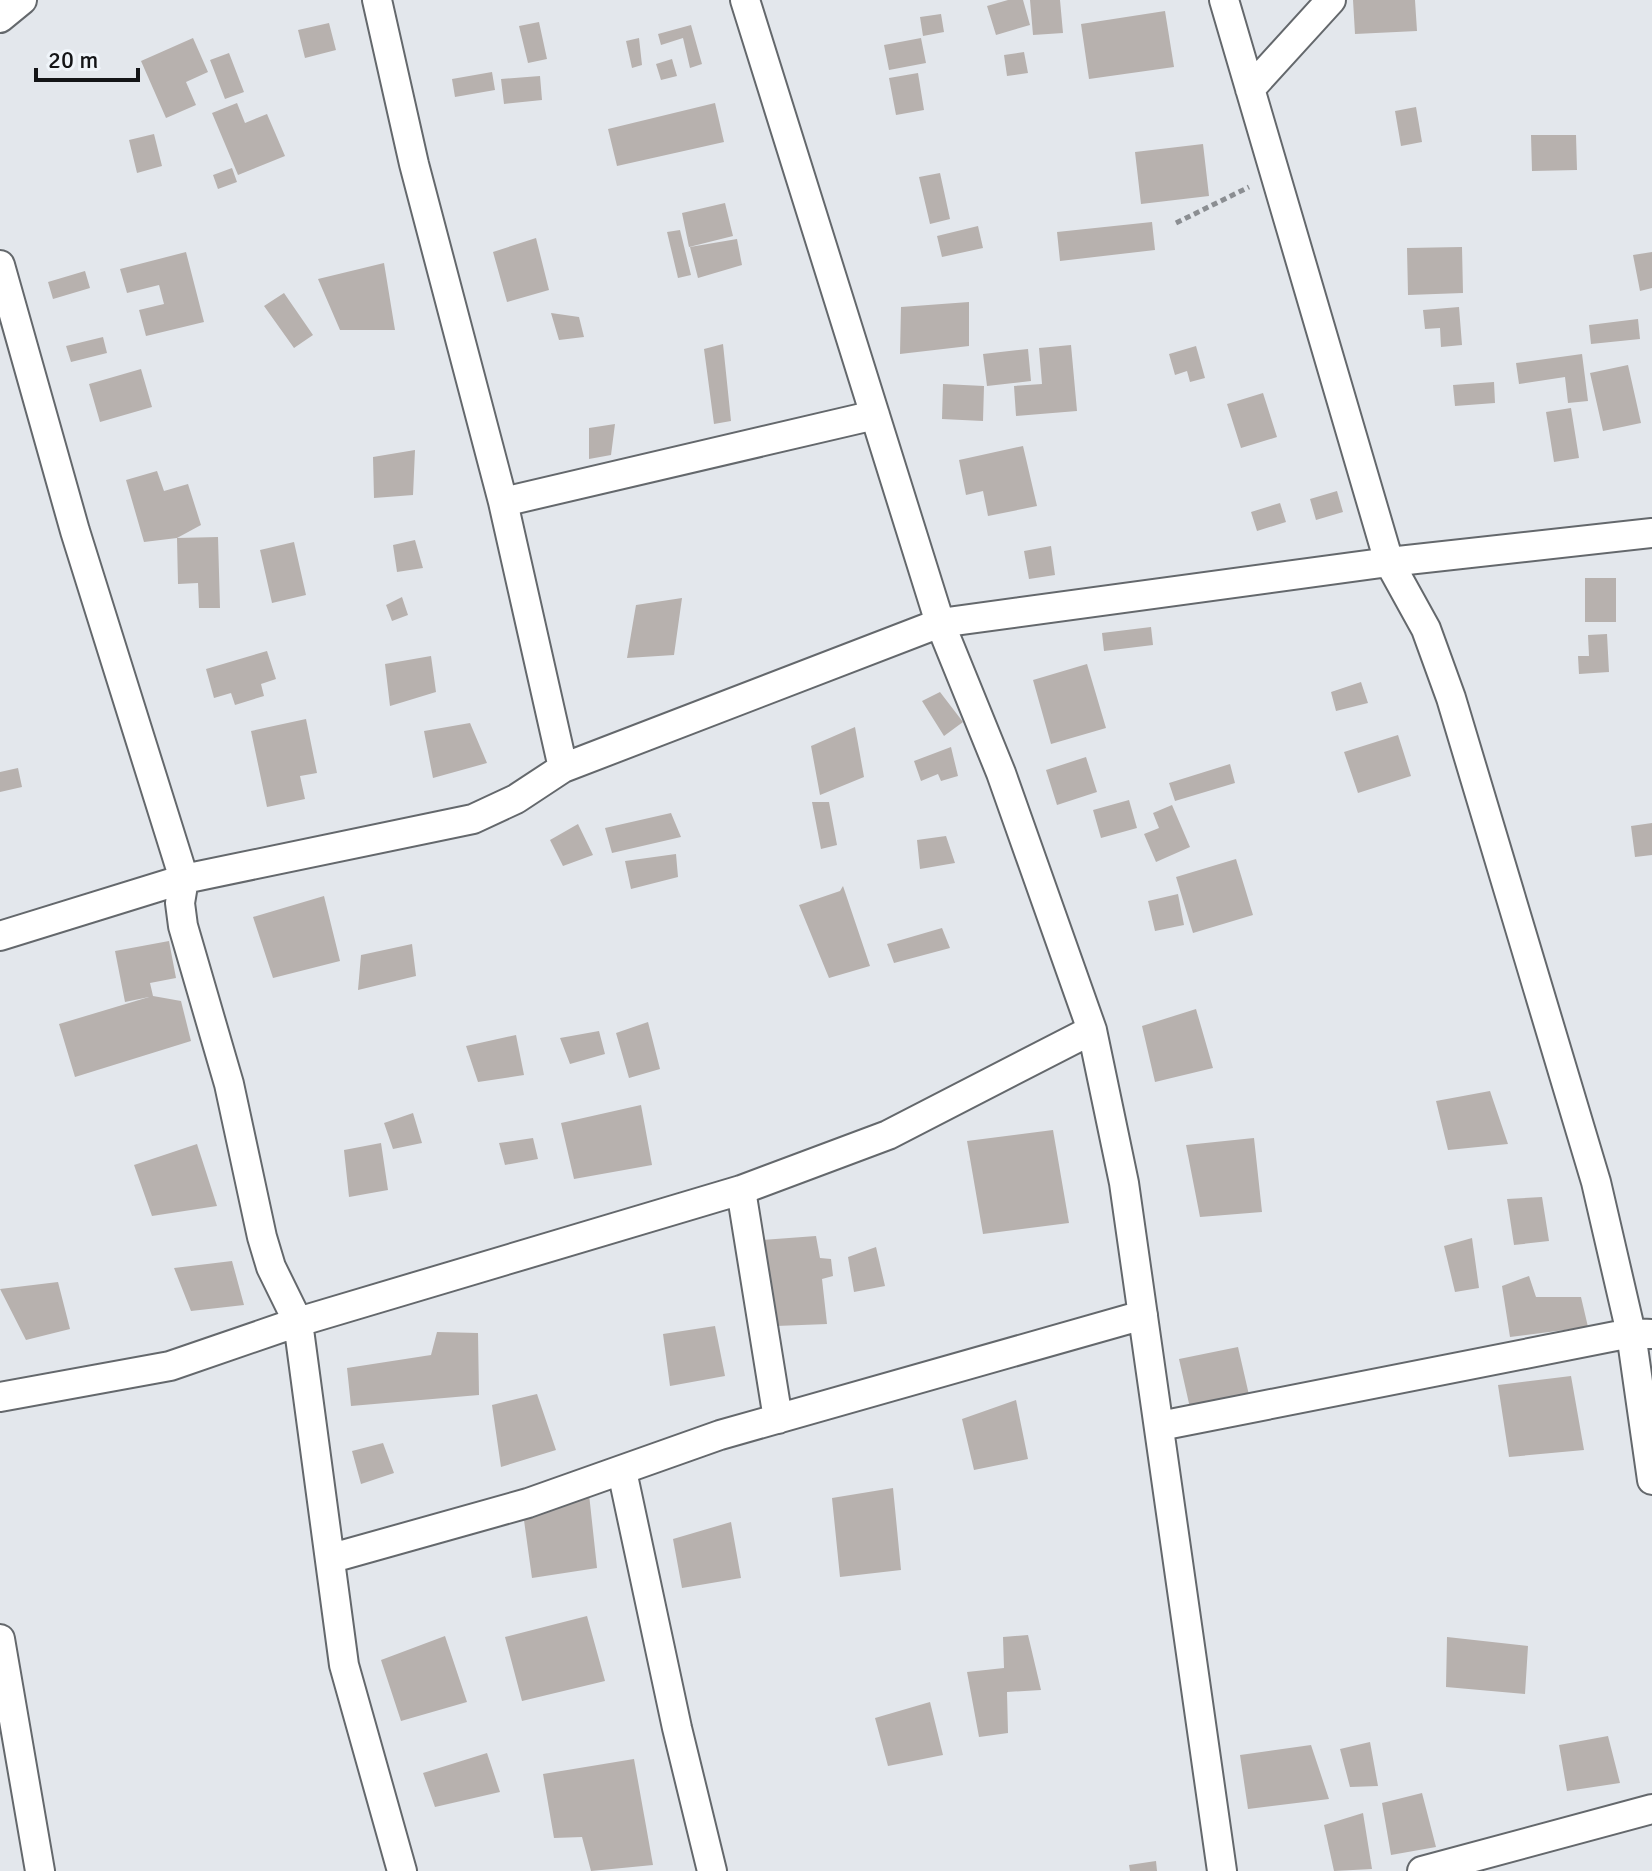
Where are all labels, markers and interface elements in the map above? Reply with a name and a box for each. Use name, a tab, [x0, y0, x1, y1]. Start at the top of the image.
scale bar	[36, 32, 138, 82]
text: 20 m	[48, 45, 98, 75]

